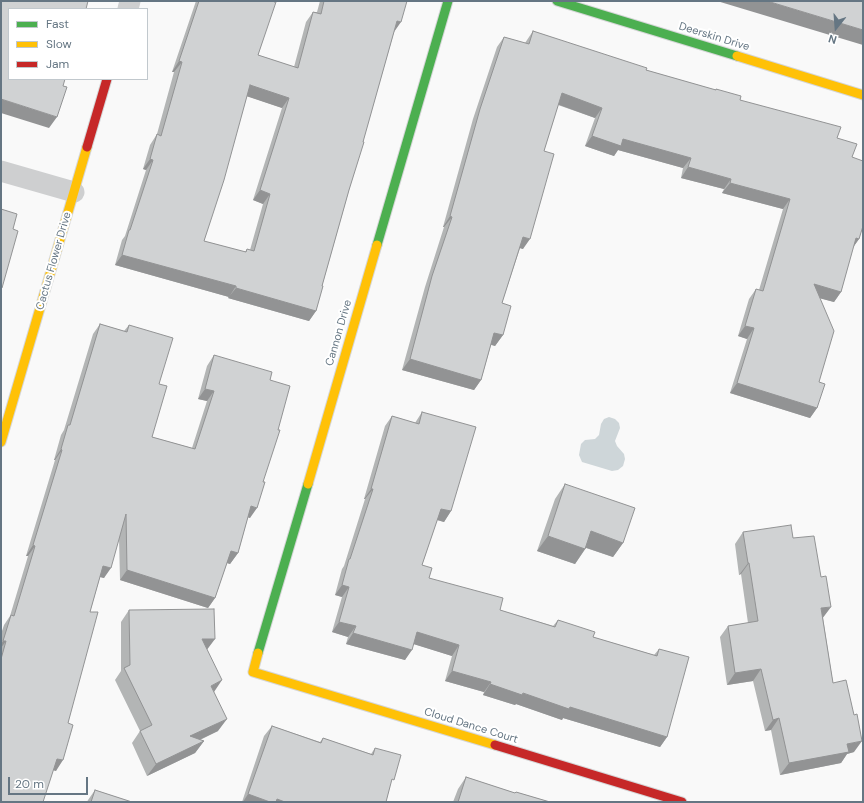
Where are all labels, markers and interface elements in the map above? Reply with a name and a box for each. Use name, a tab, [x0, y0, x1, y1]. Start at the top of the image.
legend	[8, 8, 148, 80]
north arrow	[816, 8, 856, 48]
text: Fast	[46, 16, 69, 32]
street label: Deerskin Drive	[677, 20, 751, 54]
text: N	[827, 32, 838, 47]
text: Slow	[46, 36, 72, 52]
text: Jam	[46, 56, 69, 72]
street label: Cactus Flower Drive	[34, 211, 74, 311]
street label: Cannon Drive	[323, 298, 355, 368]
street label: Cloud Dance Court	[422, 705, 520, 747]
scale bar	[10, 769, 90, 795]
text: 20 m	[15, 776, 44, 792]

